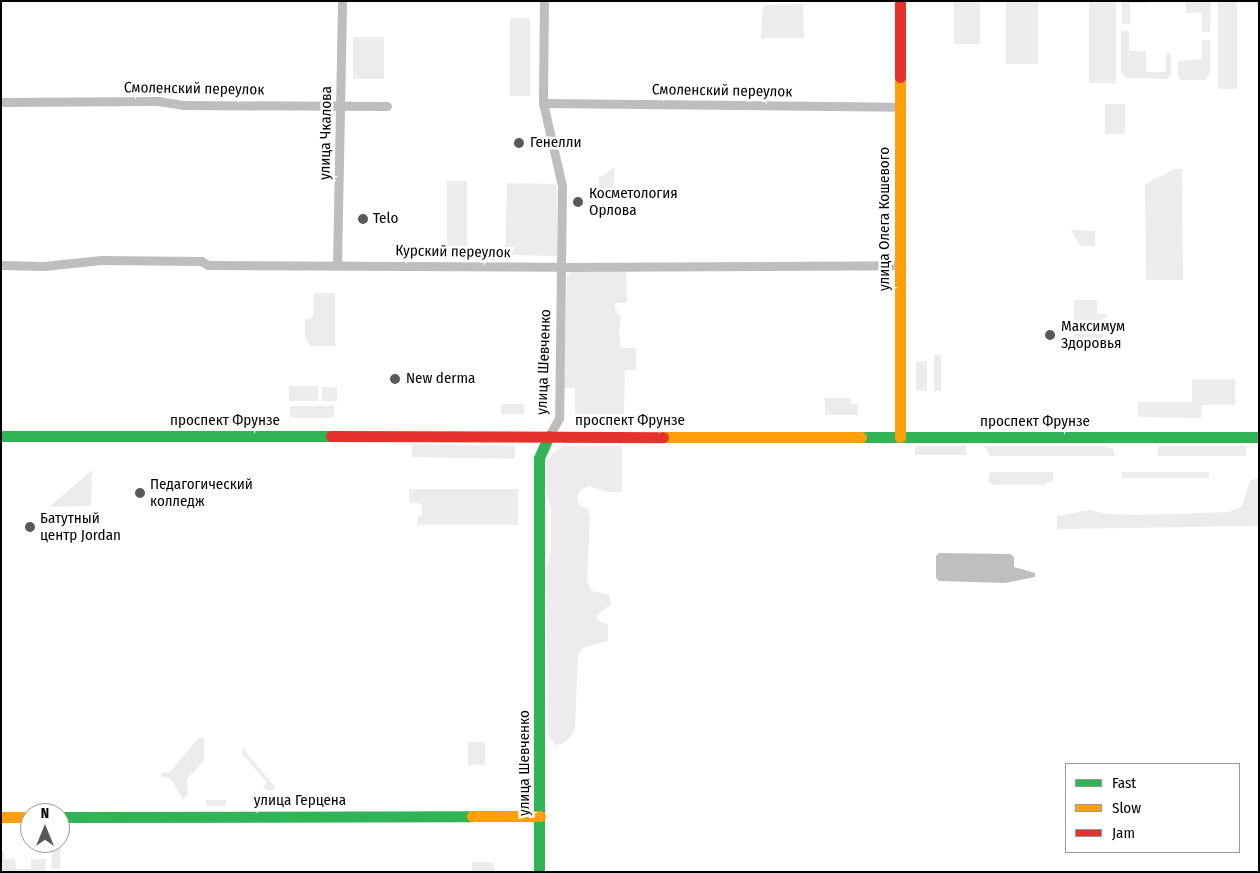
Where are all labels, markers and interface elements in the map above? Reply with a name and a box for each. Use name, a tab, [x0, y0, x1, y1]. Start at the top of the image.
street label: Смоленский переулок	[124, 79, 264, 99]
street label: Смоленский переулок	[652, 81, 792, 101]
street label: улица Чкалова	[316, 86, 336, 180]
place label: Генелли	[530, 134, 582, 152]
marker: Генелли	[512, 136, 526, 150]
street label: улица Олега Кошевого	[876, 147, 894, 291]
place label: Косметология Орлова	[589, 184, 678, 219]
marker: Косметология Орлова	[571, 195, 585, 209]
place label: Telo	[373, 210, 398, 228]
marker: Telo	[357, 213, 369, 225]
street label: Курский переулок	[395, 242, 511, 262]
street label: улица Шевченко	[533, 309, 555, 415]
place label: Максимум Здоровья	[1061, 317, 1125, 352]
marker: Максимум Здоровья	[1043, 328, 1057, 342]
place label: New derma	[406, 370, 475, 388]
marker: New derma	[388, 372, 402, 386]
street label: проспект Фрунзе	[170, 412, 280, 430]
street label: проспект Фрунзе	[575, 412, 685, 430]
street label: проспект Фрунзе	[980, 413, 1090, 431]
place label: Педагогический колледж	[150, 475, 253, 510]
marker: Педагогический колледж	[134, 487, 146, 499]
place label: Батутный центр Jordan	[40, 509, 121, 544]
marker: Батутный центр Jordan	[24, 521, 36, 533]
street label: улица Шевченко	[516, 710, 534, 816]
legend	[1065, 763, 1240, 853]
text: Fast	[1112, 774, 1136, 792]
street label: улица Герцена	[254, 792, 346, 810]
text: Slow	[1112, 799, 1141, 817]
north arrow	[20, 803, 70, 853]
text: N	[41, 805, 49, 822]
text: Jam	[1112, 824, 1135, 842]

